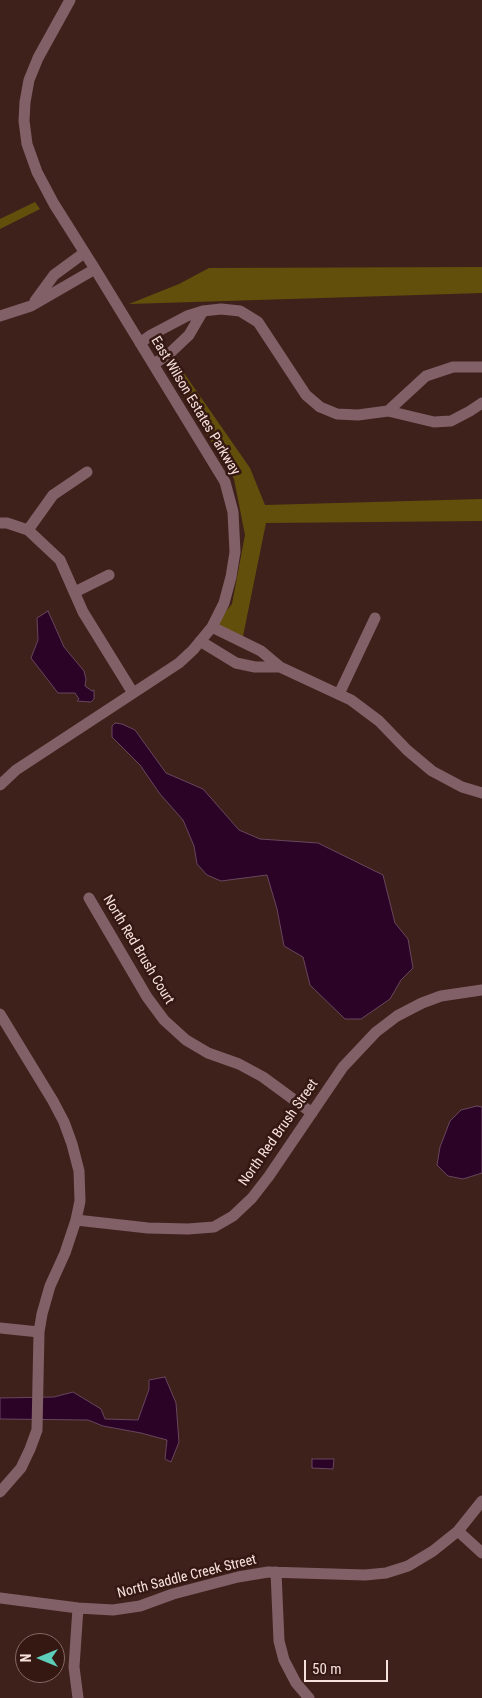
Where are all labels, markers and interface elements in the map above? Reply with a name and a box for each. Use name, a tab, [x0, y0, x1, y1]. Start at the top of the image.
street label: East Wilson Estates Parkway	[147, 334, 243, 478]
street label: North Red Brush Court	[99, 892, 177, 1008]
street label: North Red Brush Street	[236, 1076, 322, 1190]
street label: North Saddle Creek Street	[116, 1552, 258, 1602]
north arrow	[15, 1633, 65, 1683]
scale bar	[307, 1650, 391, 1682]
text: N	[18, 1654, 34, 1662]
text: 50 m	[312, 1660, 342, 1678]

